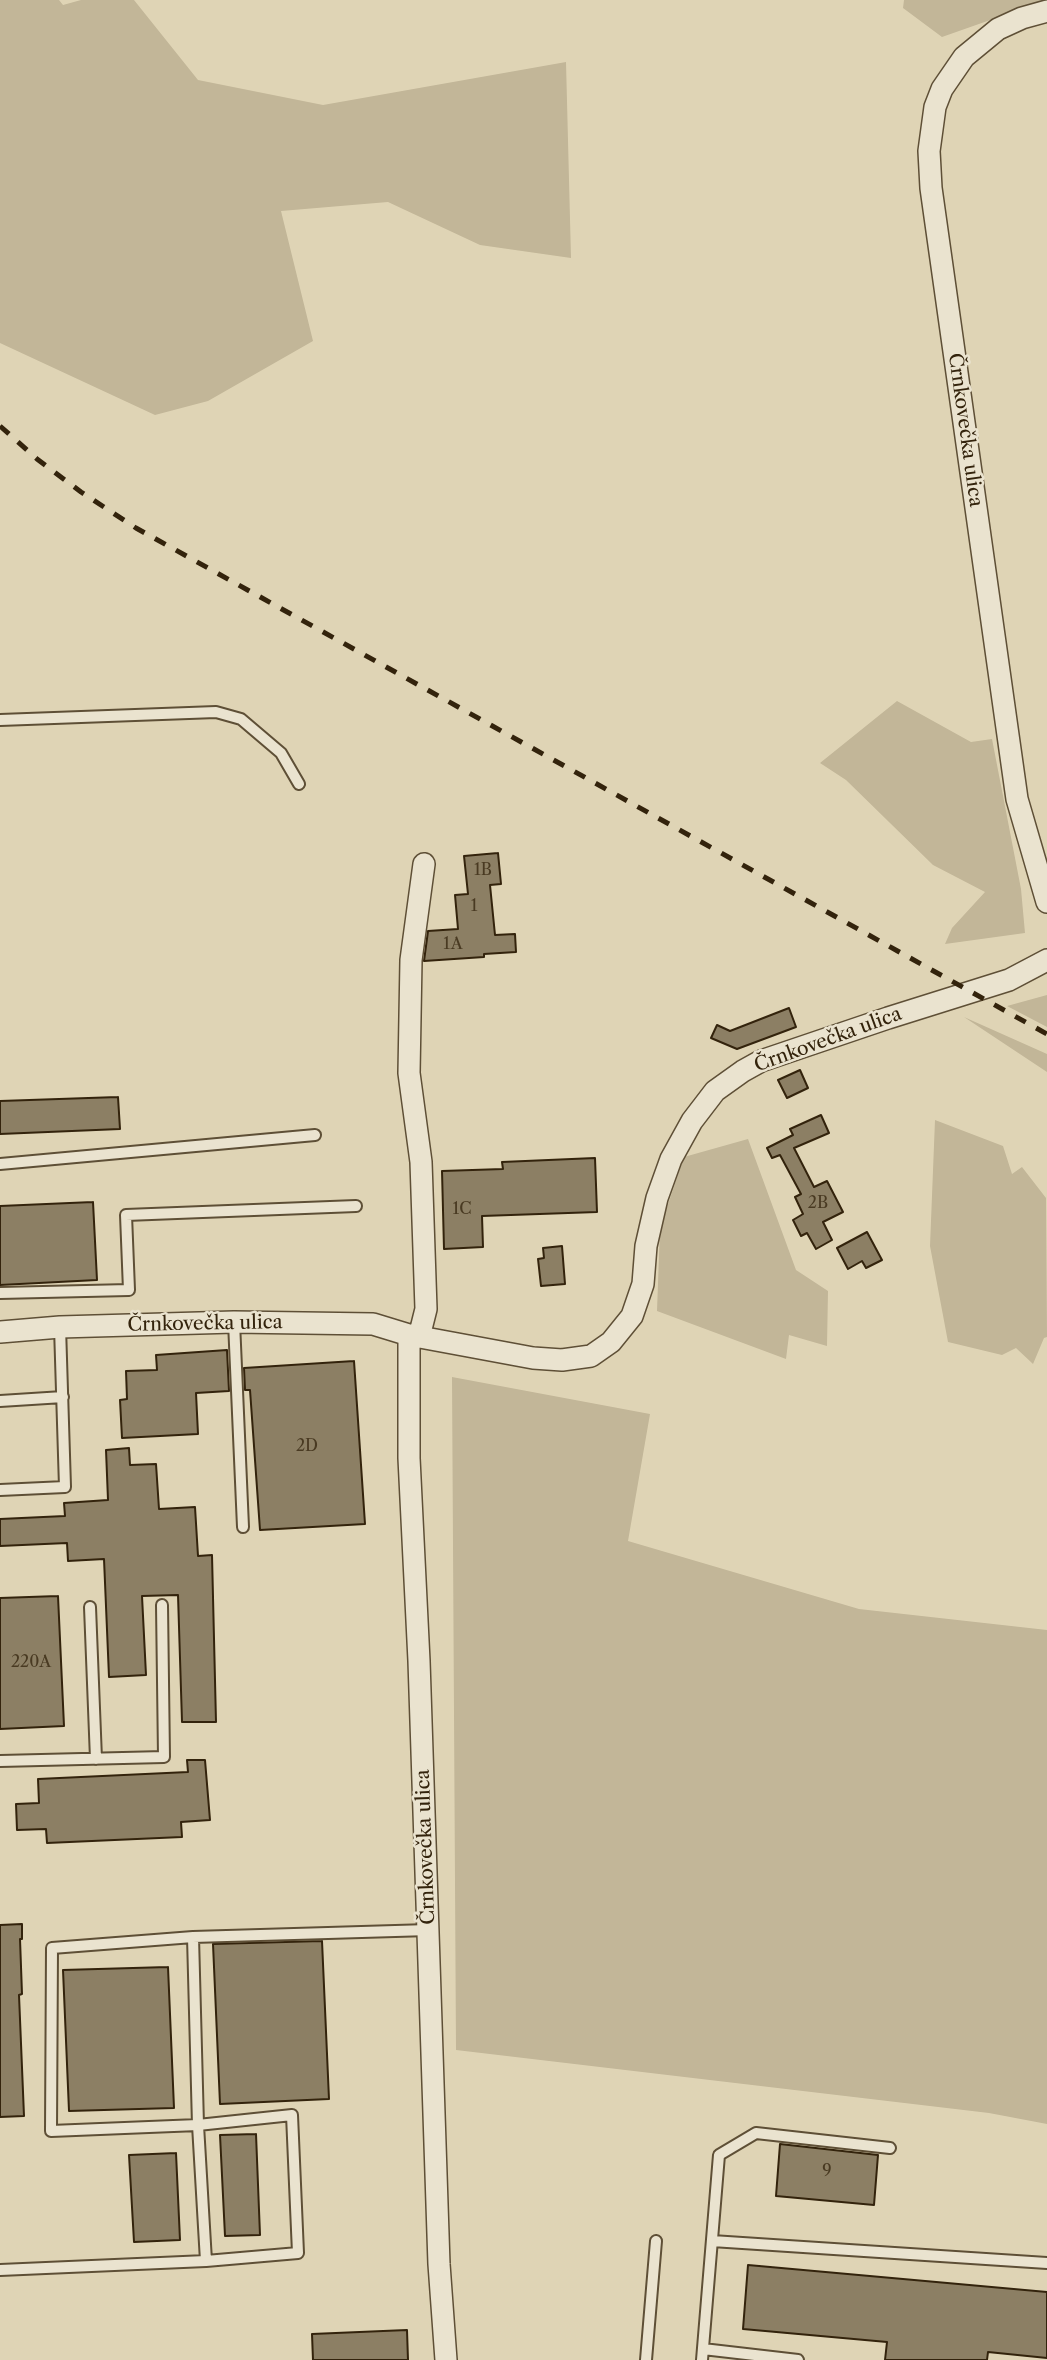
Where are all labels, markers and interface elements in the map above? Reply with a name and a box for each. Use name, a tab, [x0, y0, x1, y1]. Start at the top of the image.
street label: Črnkovečka ulica	[943, 352, 987, 508]
house number: 1B	[474, 860, 492, 880]
house number: 1	[471, 896, 477, 916]
house number: 1A	[443, 934, 463, 954]
street label: Črnkovečka ulica	[751, 1003, 905, 1077]
house number: 2B	[808, 1193, 828, 1213]
house number: 1C	[452, 1199, 472, 1219]
street label: Črnkovečka ulica	[127, 1311, 283, 1337]
house number: 2D	[296, 1436, 318, 1456]
house number: 220A	[11, 1652, 51, 1672]
street label: Črnkovečka ulica	[412, 1769, 440, 1925]
house number: 9	[822, 2161, 832, 2181]

